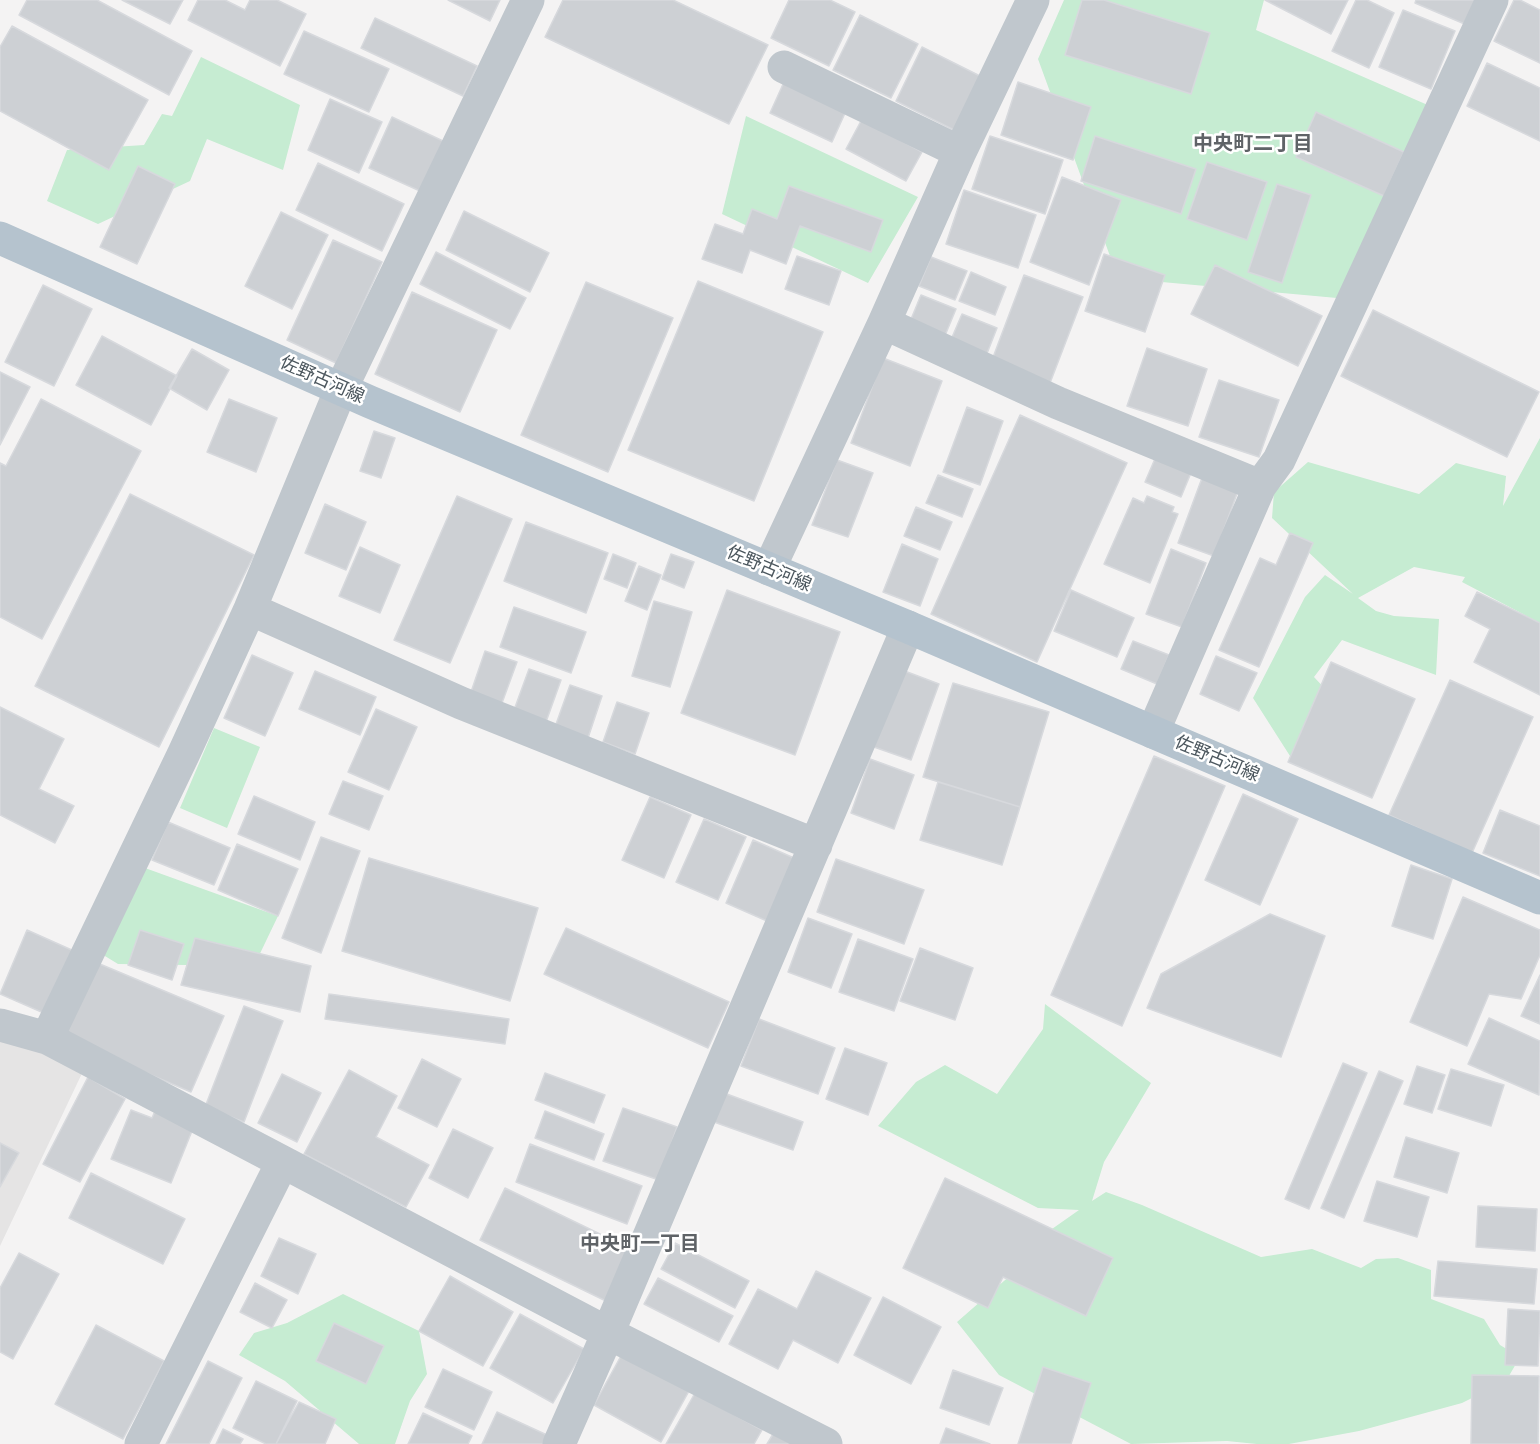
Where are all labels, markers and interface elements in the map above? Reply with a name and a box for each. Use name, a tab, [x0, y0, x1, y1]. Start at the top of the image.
district label: 中央町二丁目	[1193, 132, 1313, 156]
street label: 佐野古河線	[276, 352, 368, 408]
street label: 佐野古河線	[723, 541, 815, 597]
street label: 佐野古河線	[1171, 731, 1263, 787]
district label: 中央町一丁目	[580, 1232, 700, 1256]

